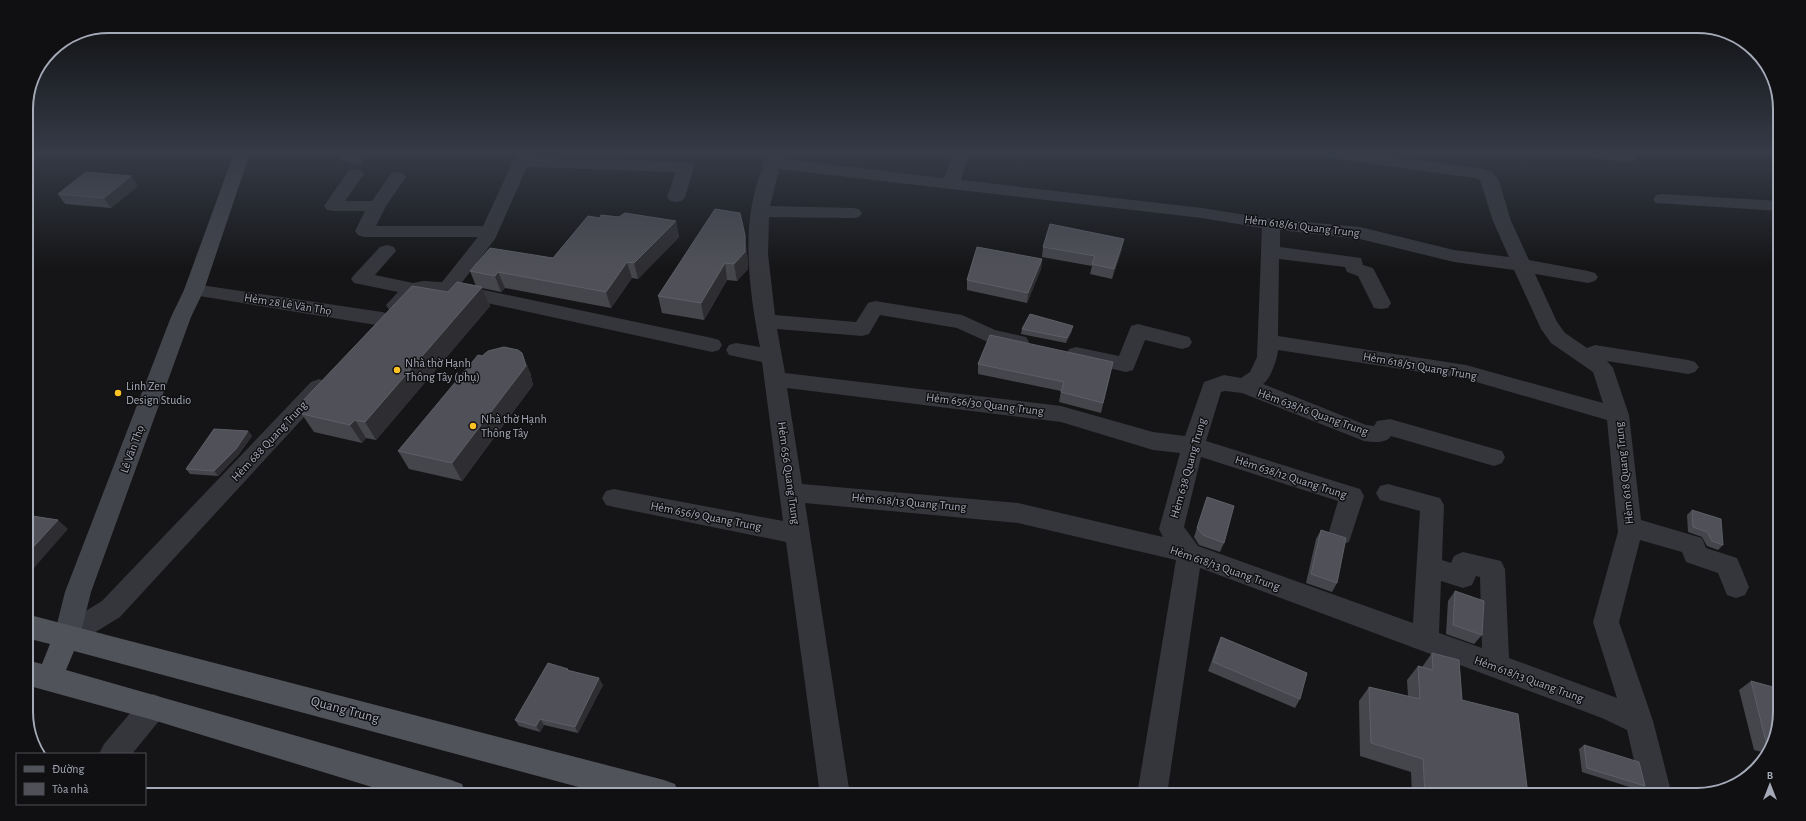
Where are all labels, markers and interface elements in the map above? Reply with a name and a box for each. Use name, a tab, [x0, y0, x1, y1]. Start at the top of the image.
street label: Hẻm 618/61 Quang Trung	[1244, 213, 1360, 240]
street label: Hẻm 28 Lê Văn Thọ	[244, 291, 333, 317]
street label: Hẻm 618/51 Quang Trung	[1362, 350, 1478, 383]
place label: Nhà thờ Hạnh Thông Tây (phụ)	[405, 357, 480, 384]
marker: Nhà thờ Hạnh Thông Tây (phụ)	[392, 365, 402, 375]
place label: Linh Zen Design Studio	[126, 380, 191, 406]
street label: Hẻm 638/16 Quang Trung	[1256, 386, 1370, 439]
marker: Linh Zen Design Studio	[113, 388, 123, 398]
street label: Hẻm 656/30 Quang Trung	[925, 391, 1045, 418]
street label: Hẻm 688 Quang Trung	[229, 399, 310, 484]
place label: Nhà thờ Hạnh Thông Tây	[481, 413, 547, 440]
street label: Hẻm 638 Quang Trung	[1168, 416, 1209, 520]
marker: Nhà thờ Hạnh Thông Tây	[468, 421, 478, 431]
street label: Hẻm 656 Quang Trung	[775, 421, 802, 525]
street label: Hẻm 618 Quang Trung	[1613, 421, 1636, 525]
street label: Lê Văn Thọ	[118, 423, 146, 475]
street label: Hẻm 638/12 Quang Trung	[1233, 453, 1348, 502]
street label: Hẻm 618/13 Quang Trung	[851, 491, 967, 514]
street label: Hẻm 656/9 Quang Trung	[649, 499, 763, 534]
street label: Hẻm 618/13 Quang Trung	[1168, 544, 1282, 593]
street label: Hẻm 618/13 Quang Trung	[1472, 654, 1585, 705]
street label: Quang Trung	[309, 694, 381, 726]
legend	[16, 753, 146, 805]
text: Đường	[52, 763, 85, 775]
north arrow	[1750, 765, 1790, 805]
text: B	[1767, 770, 1774, 781]
text: Tòa nhà	[52, 783, 89, 795]

